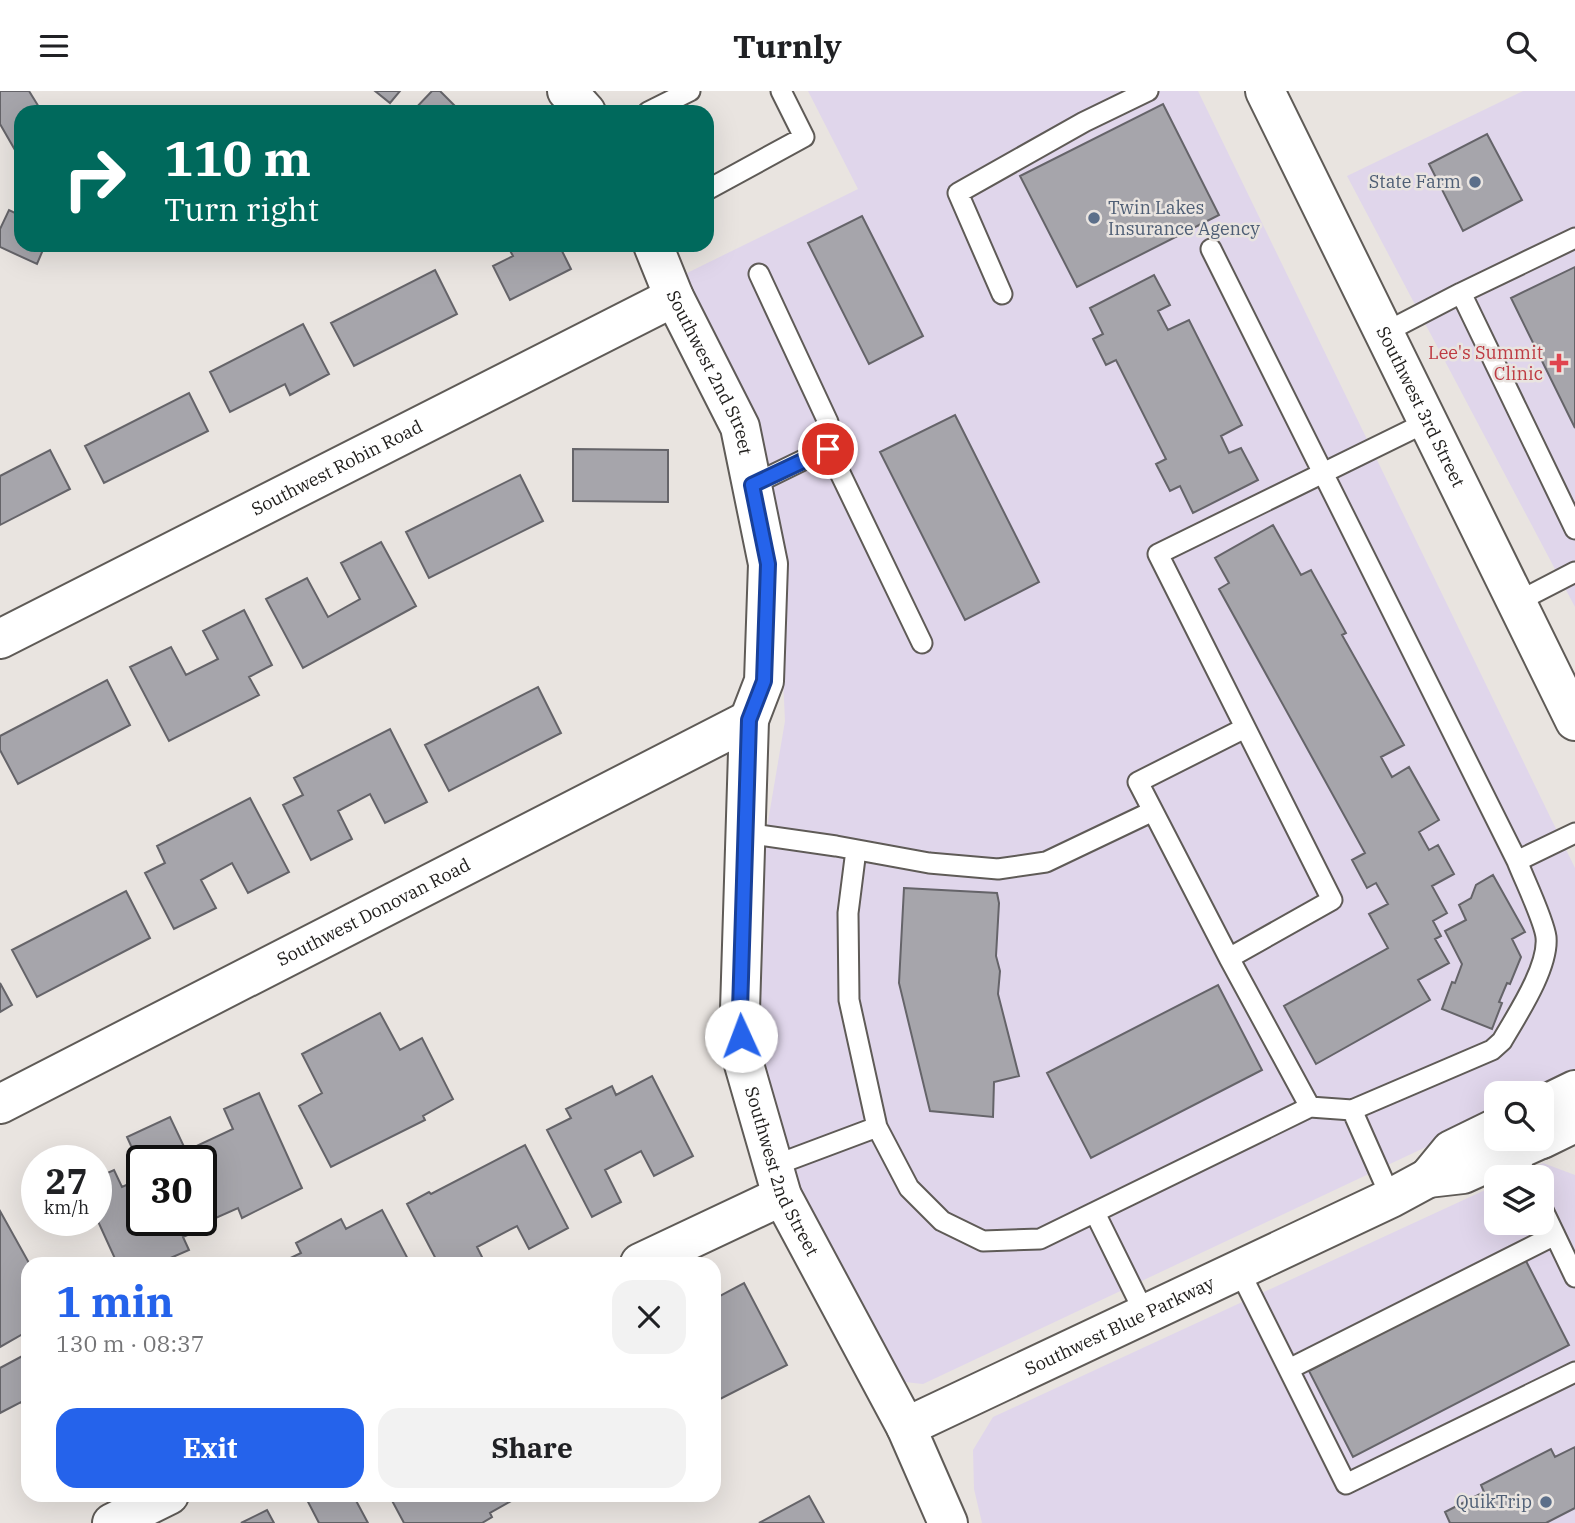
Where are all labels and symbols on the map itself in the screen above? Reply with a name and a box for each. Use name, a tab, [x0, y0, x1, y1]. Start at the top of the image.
place label: State Farm	[1369, 170, 1461, 193]
marker: State Farm	[1467, 174, 1483, 190]
place label: Twin Lakes Insurance Agency	[1108, 196, 1260, 240]
marker: Twin Lakes Insurance Agency	[1086, 210, 1102, 226]
street label: Southwest 2nd Street	[661, 287, 757, 457]
street label: Southwest 3rd Street	[1372, 322, 1470, 491]
place label: Lee's Summit Clinic	[1428, 341, 1543, 385]
marker: Lee's Summit Clinic	[1549, 353, 1569, 373]
street label: Southwest Robin Road	[247, 414, 426, 521]
pin	[798, 419, 858, 479]
street label: Southwest Donovan Road	[273, 853, 474, 971]
position arrow	[704, 999, 778, 1073]
street label: Southwest 2nd Street	[740, 1084, 824, 1260]
speed limit sign: 30	[126, 1145, 217, 1236]
street label: Southwest Blue Parkway	[1021, 1271, 1218, 1380]
place label: QuikTrip	[1456, 1490, 1532, 1513]
marker: QuikTrip	[1538, 1494, 1554, 1510]

